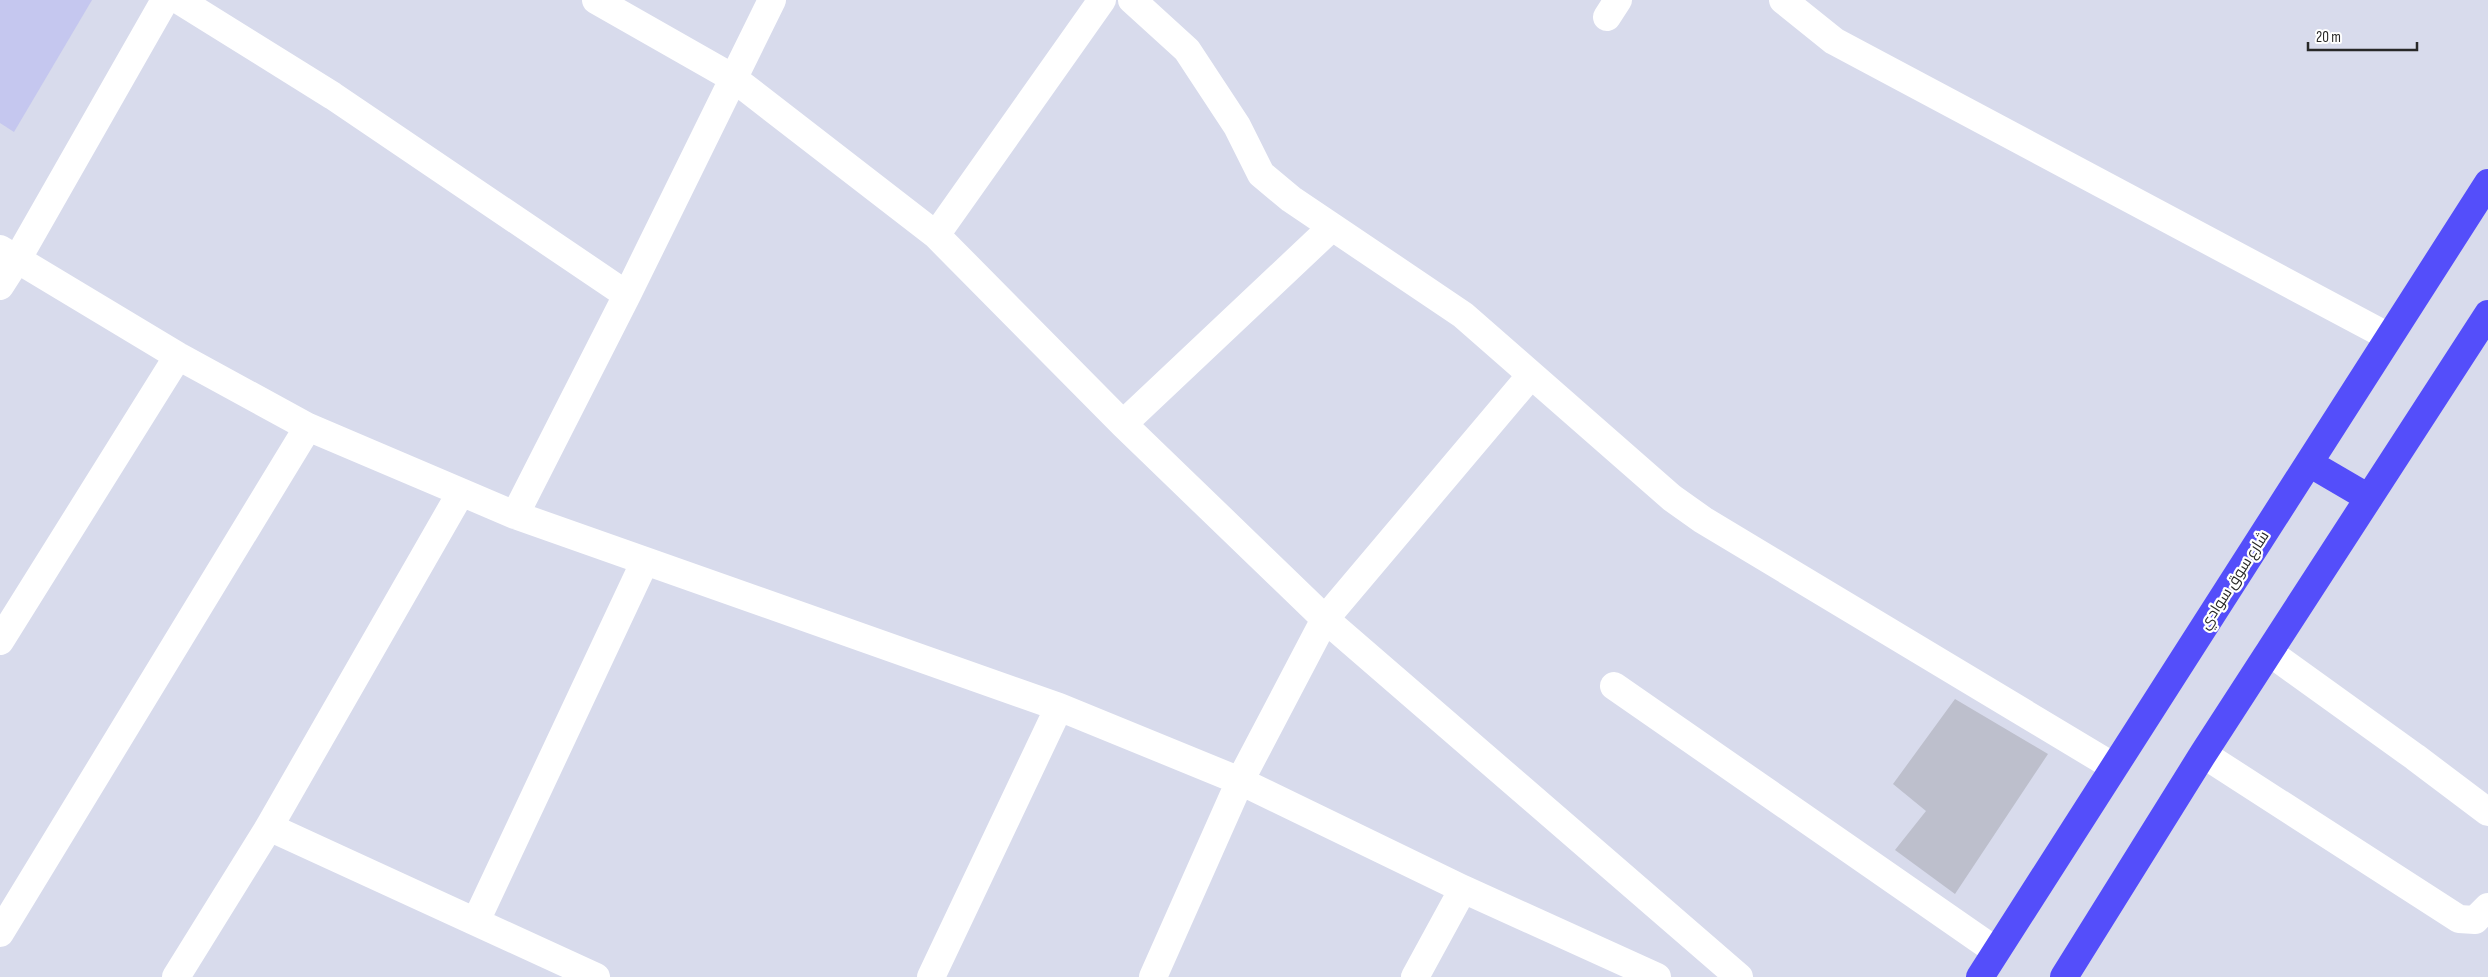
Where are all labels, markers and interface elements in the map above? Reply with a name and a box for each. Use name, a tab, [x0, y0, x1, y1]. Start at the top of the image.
scale bar	[2308, 20, 2417, 52]
text: 20 m	[2316, 28, 2341, 47]
street label: شارع سوق سوادي	[2196, 527, 2275, 634]

